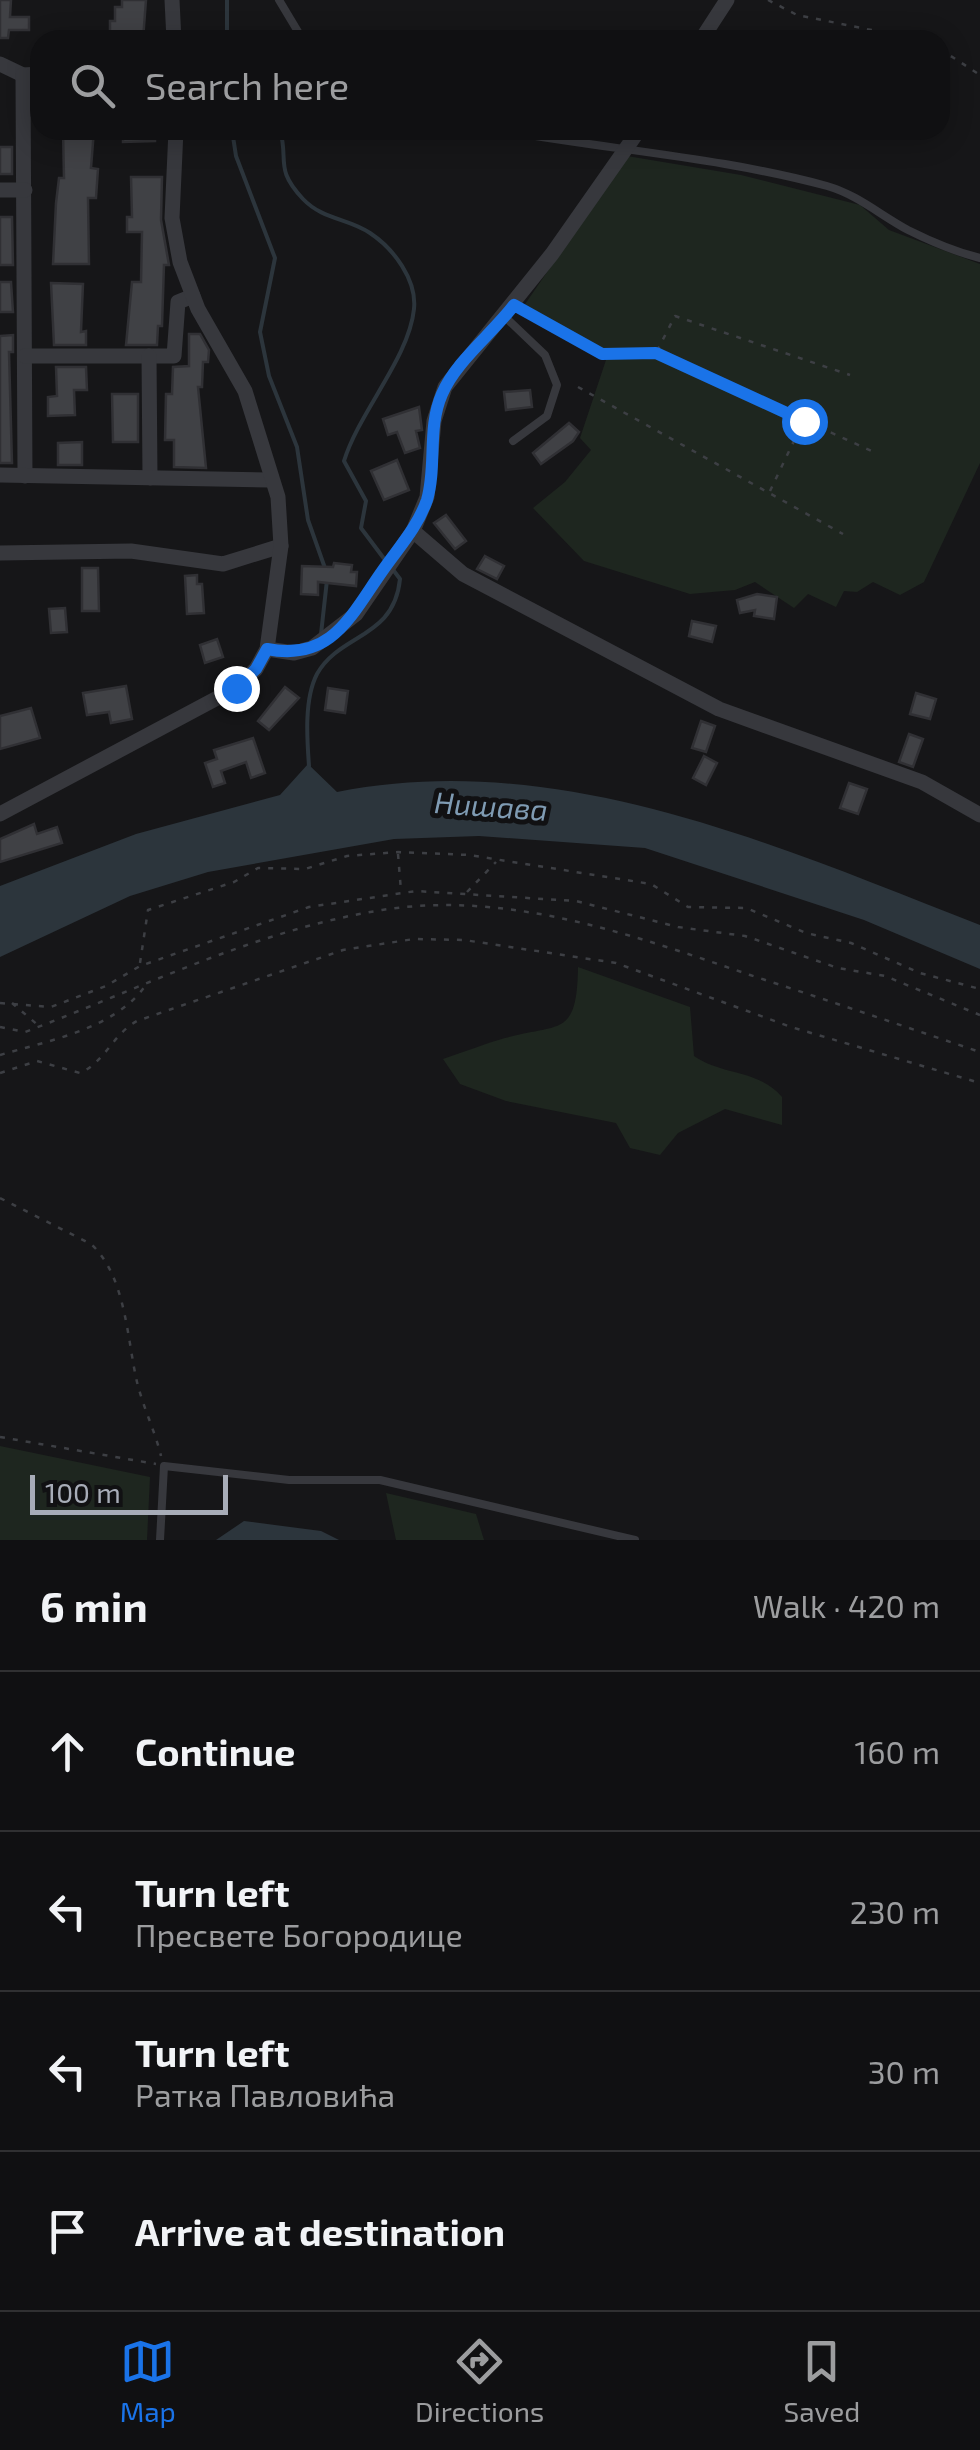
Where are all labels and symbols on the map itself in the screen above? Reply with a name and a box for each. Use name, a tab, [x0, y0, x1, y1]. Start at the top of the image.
route start	[782, 399, 828, 445]
route end	[214, 666, 260, 712]
water label: Нишава	[433, 783, 549, 827]
scale bar	[30, 1470, 228, 1514]

